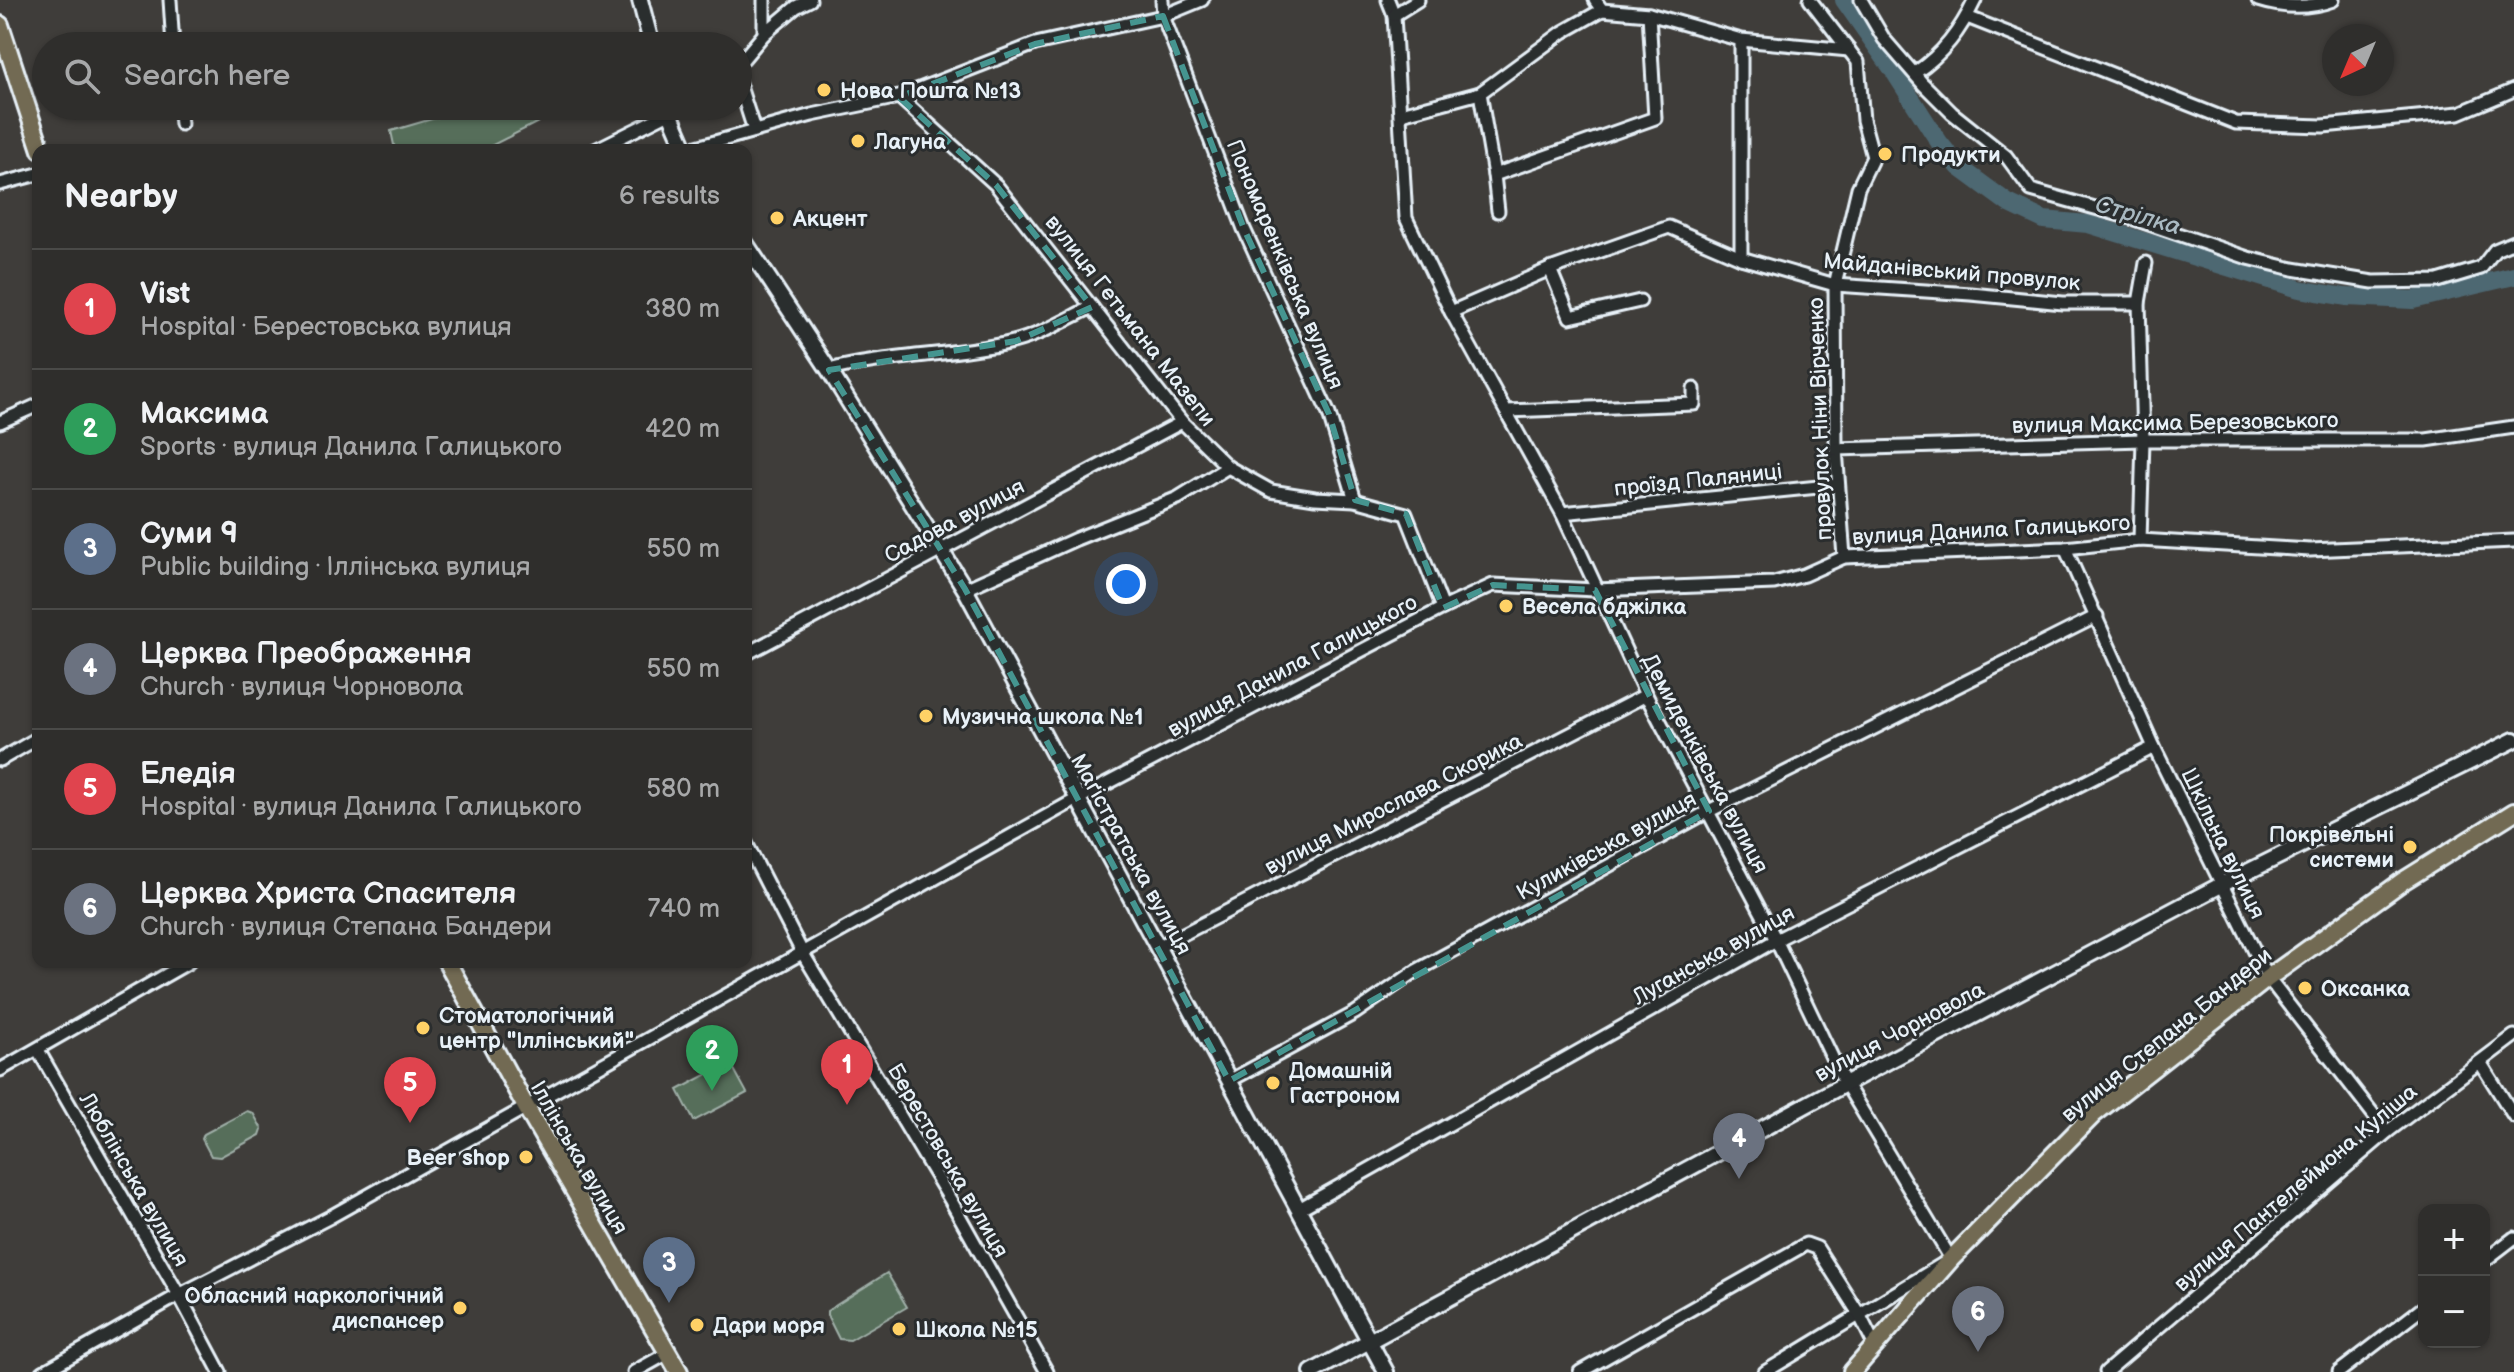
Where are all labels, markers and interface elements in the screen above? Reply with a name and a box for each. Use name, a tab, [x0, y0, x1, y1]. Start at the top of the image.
north arrow	[2322, 24, 2394, 96]
search box	[32, 32, 752, 120]
icon: search	[60, 54, 104, 98]
text: Search here	[124, 58, 290, 94]
place label: Нова Пошта №13	[840, 78, 1021, 105]
marker: Нова Пошта №13	[815, 81, 833, 99]
place label: Лагуна	[873, 129, 946, 156]
marker: Лагуна	[849, 132, 867, 150]
street label: Пономаренківська вулиця	[1220, 136, 1350, 394]
place label: Продукти	[1901, 142, 2001, 169]
marker: Продукти	[1876, 145, 1894, 163]
text: Nearby	[64, 176, 178, 217]
text: 6 results	[619, 181, 720, 212]
water label: Стрілка	[2092, 189, 2184, 241]
place label: Акцент	[792, 206, 868, 233]
marker: Акцент	[768, 209, 786, 227]
street label: вулиця Гетьмана Мазепи	[1039, 210, 1221, 432]
street label: Майданівський провулок	[1822, 248, 2082, 297]
text: Vist	[140, 276, 190, 312]
text: 1	[85, 294, 95, 325]
text: 380 m	[645, 294, 720, 325]
street label: провулок Ніни Вірченко	[1803, 297, 1838, 541]
text: Hospital · Берестовська вулиця	[140, 312, 512, 343]
text: Максима	[140, 396, 268, 432]
street label: вулиця Максима Березовського	[2012, 407, 2339, 440]
text: 2	[82, 414, 98, 445]
text: 420 m	[645, 414, 720, 445]
text: Sports · вулиця Данила Галицького	[140, 432, 562, 463]
street label: проїзд Паляниці	[1613, 458, 1784, 503]
street label: Садова вулиця	[880, 473, 1029, 570]
street label: вулиця Данила Галицького	[1851, 510, 2131, 551]
text: Суми 9	[140, 516, 238, 552]
text: 3	[82, 534, 98, 565]
text: 550 m	[646, 534, 720, 565]
text: Public building · Іллінська вулиця	[140, 552, 530, 583]
your location	[1106, 564, 1146, 604]
street label: вулиця Данила Галицького	[1163, 589, 1422, 744]
place label: Весела бджілка	[1522, 594, 1686, 621]
marker: Весела бджілка	[1497, 597, 1515, 615]
text: Церква Преображення	[140, 636, 472, 672]
street label: Демиденківська вулиця	[1635, 649, 1774, 878]
text: 4	[82, 654, 98, 685]
text: 550 m	[646, 654, 720, 685]
text: Church · вулиця Чорновола	[140, 672, 464, 703]
place label: Музична школа №1	[942, 704, 1143, 731]
marker: Музична школа №1	[917, 707, 935, 725]
street label: вулиця Мирослава Скорика	[1260, 727, 1527, 881]
street label: Маґістратська вулиця	[1064, 750, 1197, 960]
text: Еледія	[140, 756, 236, 792]
street label: Шкільна вулиця	[2174, 764, 2271, 924]
text: 5	[82, 774, 98, 805]
text: 580 m	[646, 774, 720, 805]
street label: Куликівська вулиця	[1512, 786, 1701, 907]
text: Hospital · вулиця Данила Галицького	[140, 792, 581, 823]
place label: Покрівельні системи	[2269, 822, 2394, 874]
marker: Покрівельні системи	[2401, 838, 2419, 856]
text: Церква Христа Спасителя	[140, 876, 516, 912]
text: 6	[82, 894, 98, 925]
text: 740 m	[648, 894, 720, 925]
street label: Луганська вулиця	[1627, 900, 1800, 1012]
text: Church · вулиця Степана Бандери	[140, 912, 552, 943]
street label: вулиця Степана Бандери	[2056, 942, 2278, 1128]
street label: вулиця Чорновола	[1810, 976, 1989, 1088]
place label: Оксанка	[2321, 976, 2410, 1003]
marker: Оксанка	[2296, 979, 2314, 997]
place label: Стоматологічний центр "Іллінський"	[439, 1003, 634, 1055]
marker: Стоматологічний центр "Іллінський"	[414, 1019, 432, 1037]
pin: 2	[686, 1025, 738, 1091]
pin: 1	[821, 1039, 873, 1105]
pin: 5	[384, 1057, 436, 1123]
place label: Домашній Гастроном	[1289, 1058, 1400, 1110]
street label: Берестовська вулиця	[881, 1059, 1014, 1262]
marker: Домашній Гастроном	[1264, 1074, 1282, 1092]
street label: Іллінська вулиця	[524, 1076, 634, 1239]
street label: вулиця Пантелеймона Куліша	[2169, 1079, 2423, 1298]
street label: Люблінська вулиця	[72, 1087, 194, 1272]
pin: 4	[1713, 1113, 1765, 1179]
place label: Beer shop	[406, 1145, 510, 1172]
marker: Beer shop	[517, 1148, 535, 1166]
map controls	[2418, 1204, 2490, 1348]
button: +	[2418, 1204, 2490, 1276]
pin: 3	[643, 1237, 695, 1303]
button: −	[2418, 1276, 2490, 1348]
place label: Обласний наркологічний диспансер	[185, 1283, 444, 1335]
pin: 6	[1952, 1286, 2004, 1352]
marker: Обласний наркологічний диспансер	[451, 1299, 469, 1317]
place label: Дари моря	[713, 1313, 825, 1340]
marker: Дари моря	[688, 1316, 706, 1334]
place label: Школа №15	[915, 1317, 1038, 1344]
marker: Школа №15	[890, 1320, 908, 1338]

